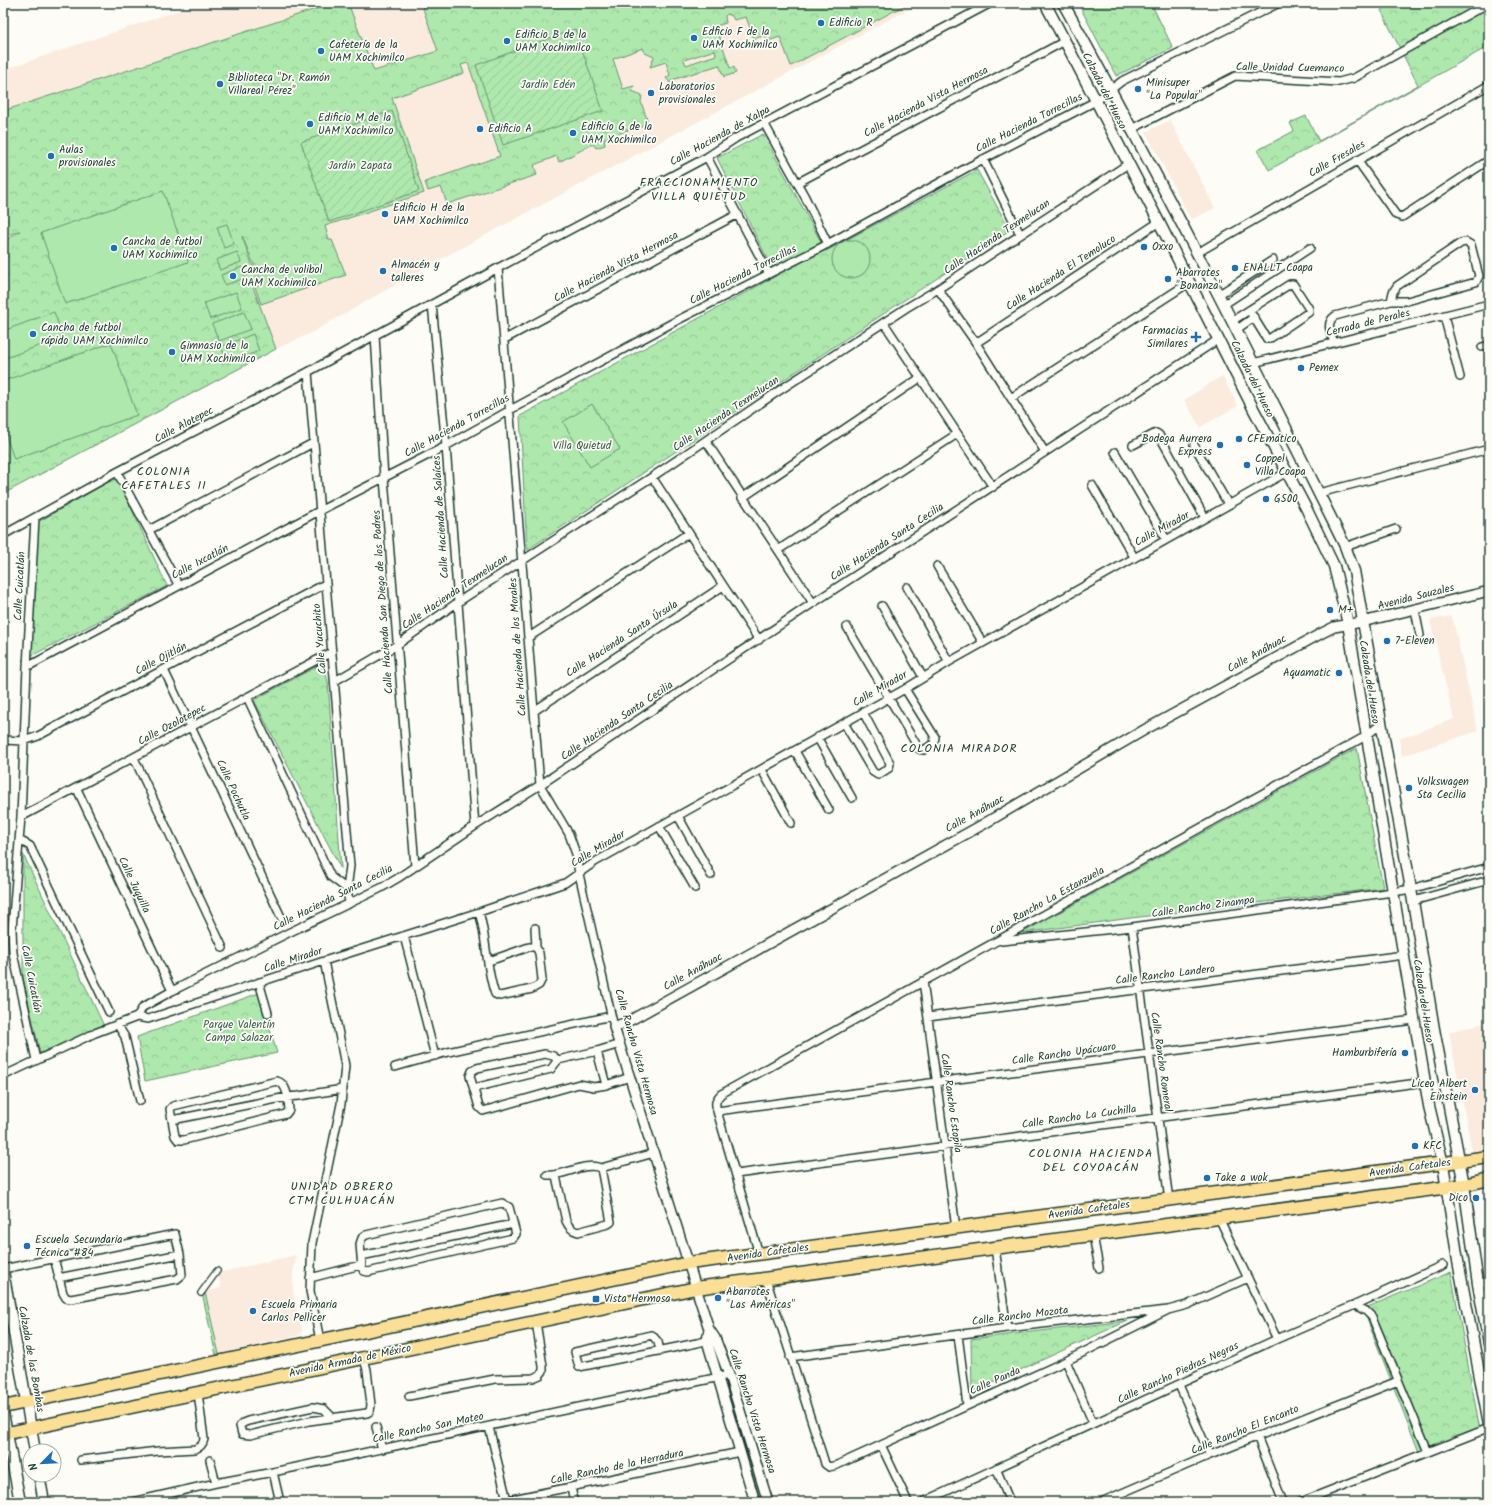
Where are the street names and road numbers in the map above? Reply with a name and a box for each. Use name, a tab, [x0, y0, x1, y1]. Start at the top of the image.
street label: Calzada del Hueso	[1077, 49, 1131, 133]
street label: Calle Unidad Cuemanco	[1236, 58, 1344, 78]
street label: Calle Hacienda Vista Hermosa	[860, 61, 992, 143]
street label: Calle Hacienda Torrecillas	[972, 88, 1086, 158]
street label: Calle Hacienda de Xalpa	[666, 101, 774, 171]
street label: Calle Fresales	[1305, 135, 1369, 183]
street label: Calle Hacienda Texmelucan	[940, 194, 1054, 280]
street label: Calle Hacienda Vista Hermosa	[550, 226, 682, 308]
street label: Calle Hacienda El Temoluco	[1002, 230, 1120, 316]
street label: Calle Hacienda Torrecillas	[686, 240, 800, 310]
street label: Cerrada de Perales	[1324, 304, 1412, 342]
street label: Calzada del Hueso	[1225, 337, 1279, 421]
street label: Calle Hacienda Texmelucan	[669, 371, 783, 457]
street label: Calle Hacienda Torrecillas	[401, 389, 513, 463]
street label: Calle Alotepec	[151, 402, 217, 448]
street label: Calle Hacienda de Salaíces	[428, 455, 454, 579]
street label: Calle Hacienda Santa Cecilia	[826, 498, 948, 586]
street label: Calle Mirador	[1131, 506, 1194, 552]
street label: Calle Hacienda San Diego de los Padres	[368, 509, 398, 695]
street label: Calle Ixcatlán	[168, 539, 232, 585]
street label: Calle Hacienda Texmelucan	[398, 549, 512, 635]
street label: Calle Cuicatlán	[9, 551, 31, 621]
street label: Calle Hacienda de los Morales	[504, 577, 532, 717]
street label: Avenida Sauzales	[1376, 579, 1457, 615]
street label: Calle Hacienda Santa Úrsula	[562, 596, 682, 682]
street label: Calle Yucuchito	[308, 603, 332, 675]
street label: Calle Anáhuac	[1224, 630, 1290, 678]
street label: Calle Ojitlán	[132, 638, 190, 680]
street label: Calzada del Hueso	[1354, 639, 1384, 725]
street label: Calle Mirador	[849, 665, 912, 712]
street label: Calle Hacienda Santa Cecilia	[557, 676, 677, 766]
street label: Calle Ozolotepec	[135, 699, 209, 751]
street label: Calle Pochutla	[211, 756, 255, 824]
street label: Calle Anáhuac	[942, 790, 1008, 838]
street label: Calle Mirador	[567, 825, 630, 872]
street label: Calle Juquilla	[113, 854, 155, 916]
street label: Calle Hacienda Santa Cecilia	[270, 860, 396, 936]
street label: Calle Rancho La Estanzuela	[986, 862, 1108, 940]
street label: Calle Rancho Zinampa	[1150, 891, 1256, 923]
street label: Calle Mirador	[261, 942, 326, 978]
street label: Calle Cuicatlán	[16, 943, 46, 1015]
street label: Calle Anáhuac	[660, 948, 726, 996]
street label: Calzada del Hueso	[1408, 958, 1438, 1044]
street label: Calle Rancho Landero	[1114, 960, 1216, 990]
street label: Calle Rancho Vista Hermosa	[609, 987, 663, 1117]
street label: Calle Rancho Romeral	[1145, 1011, 1177, 1113]
street label: Calle Rancho Upácuaro	[1011, 1038, 1117, 1070]
street label: Calle Rancho Estopila	[935, 1052, 967, 1154]
street label: Calle Rancho La Cuchilla	[1021, 1100, 1137, 1134]
street label: Avenida Cafetales	[1368, 1153, 1452, 1183]
street label: Avenida Cafetales	[1047, 1195, 1131, 1225]
street label: Avenida Cafetales	[726, 1238, 810, 1268]
street label: Calle Rancho Mozota	[971, 1301, 1069, 1331]
street label: Calzada de las Bombas	[13, 1304, 49, 1414]
street label: Calle Rancho Piedras Negras	[1114, 1337, 1242, 1409]
street label: Avenida Armada de México	[287, 1339, 413, 1383]
street label: Calle Rancho Vista Hermosa	[723, 1346, 781, 1476]
street label: Calle Panda	[967, 1362, 1023, 1400]
street label: Calle Rancho El Encanto	[1188, 1400, 1302, 1460]
street label: Calle Rancho San Mateo	[371, 1407, 485, 1449]
street label: Calle Rancho de la Herradura	[549, 1444, 685, 1490]

